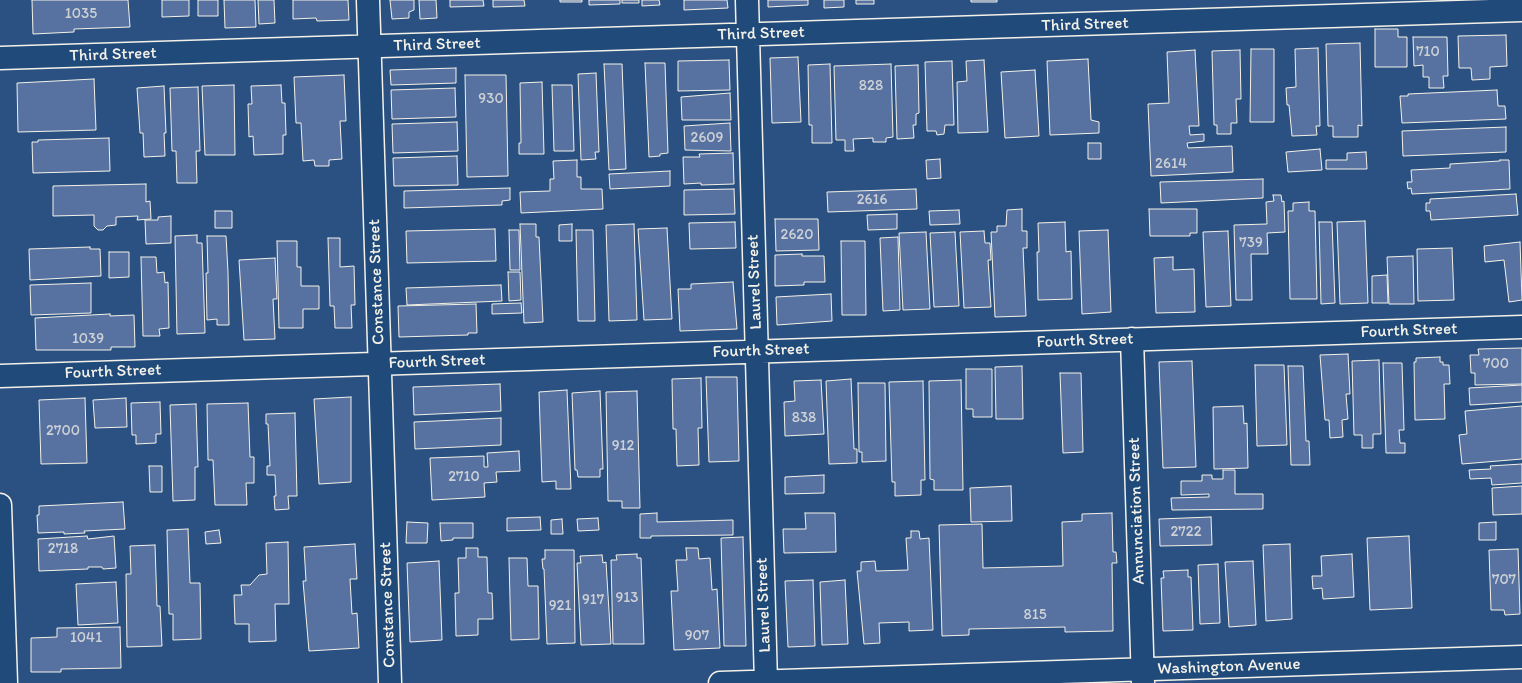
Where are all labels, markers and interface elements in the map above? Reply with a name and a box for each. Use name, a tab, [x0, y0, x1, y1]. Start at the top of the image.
house number: 1035	[65, 5, 97, 23]
street label: Third Street	[1041, 13, 1129, 37]
street label: Third Street	[717, 22, 805, 46]
street label: Third Street	[393, 33, 481, 57]
street label: Third Street	[69, 43, 157, 67]
house number: 710	[1416, 43, 1440, 61]
house number: 828	[859, 77, 883, 95]
house number: 930	[478, 90, 504, 108]
house number: 2609	[691, 129, 723, 147]
house number: 2614	[1155, 155, 1187, 173]
house number: 2616	[857, 191, 887, 209]
street label: Constance Street	[365, 219, 389, 345]
house number: 2620	[781, 226, 813, 244]
street label: Laurel Street	[743, 234, 767, 330]
house number: 739	[1239, 234, 1263, 252]
street label: Fourth Street	[1360, 319, 1458, 343]
street label: Fourth Street	[1036, 329, 1134, 353]
house number: 1039	[72, 330, 104, 348]
street label: Fourth Street	[712, 339, 810, 363]
street label: Fourth Street	[388, 350, 486, 374]
house number: 700	[1483, 355, 1509, 373]
street label: Fourth Street	[64, 360, 162, 384]
house number: 838	[792, 409, 816, 427]
house number: 2700	[46, 422, 80, 440]
house number: 912	[612, 437, 634, 455]
street label: Annunciation Street	[1124, 437, 1150, 585]
house number: 2710	[448, 468, 480, 486]
house number: 2722	[1170, 523, 1202, 541]
house number: 2718	[48, 540, 78, 558]
street label: Constance Street	[376, 542, 400, 668]
street label: Laurel Street	[752, 557, 776, 653]
house number: 707	[1492, 571, 1516, 589]
house number: 913	[616, 589, 638, 607]
house number: 917	[582, 591, 604, 609]
house number: 921	[549, 597, 571, 615]
house number: 815	[1023, 606, 1047, 624]
house number: 907	[685, 627, 709, 645]
house number: 1041	[70, 629, 102, 647]
street label: Washington Avenue	[1157, 654, 1301, 680]

